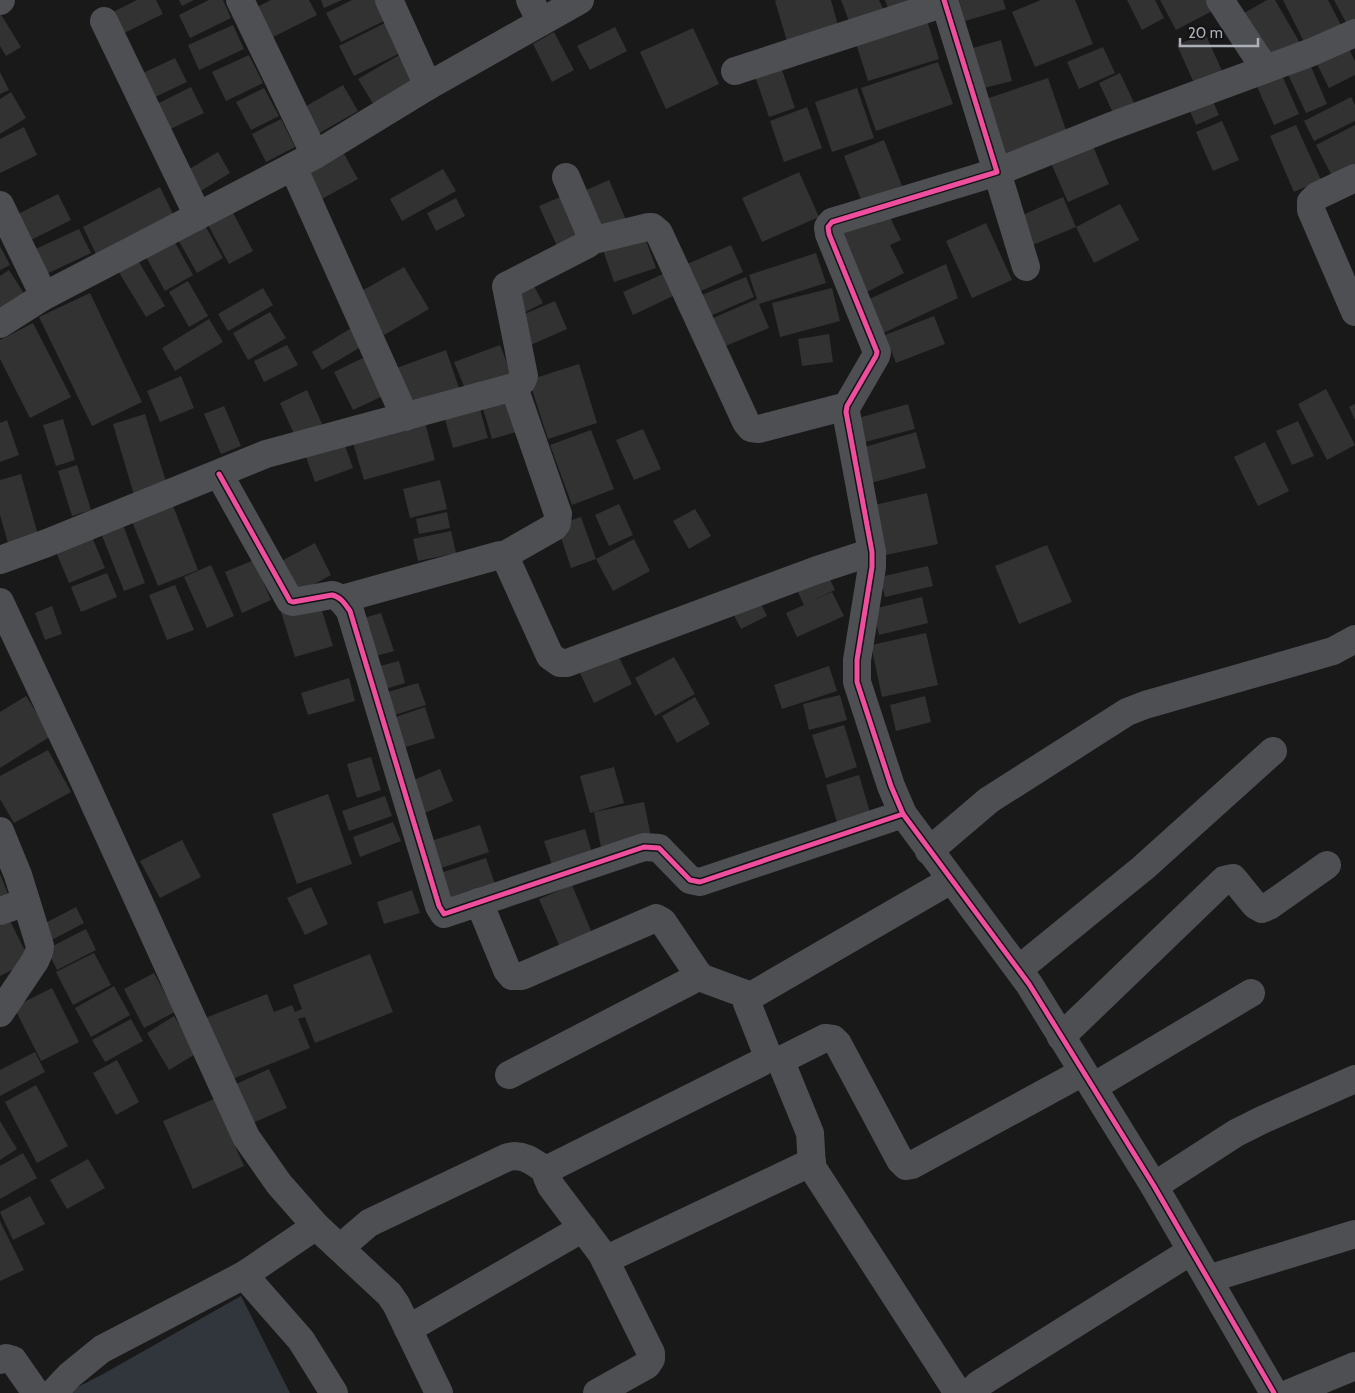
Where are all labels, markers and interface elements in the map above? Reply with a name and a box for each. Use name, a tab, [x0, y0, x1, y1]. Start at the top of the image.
scale bar	[1180, 15, 1258, 47]
text: 20 m	[1188, 24, 1223, 42]

